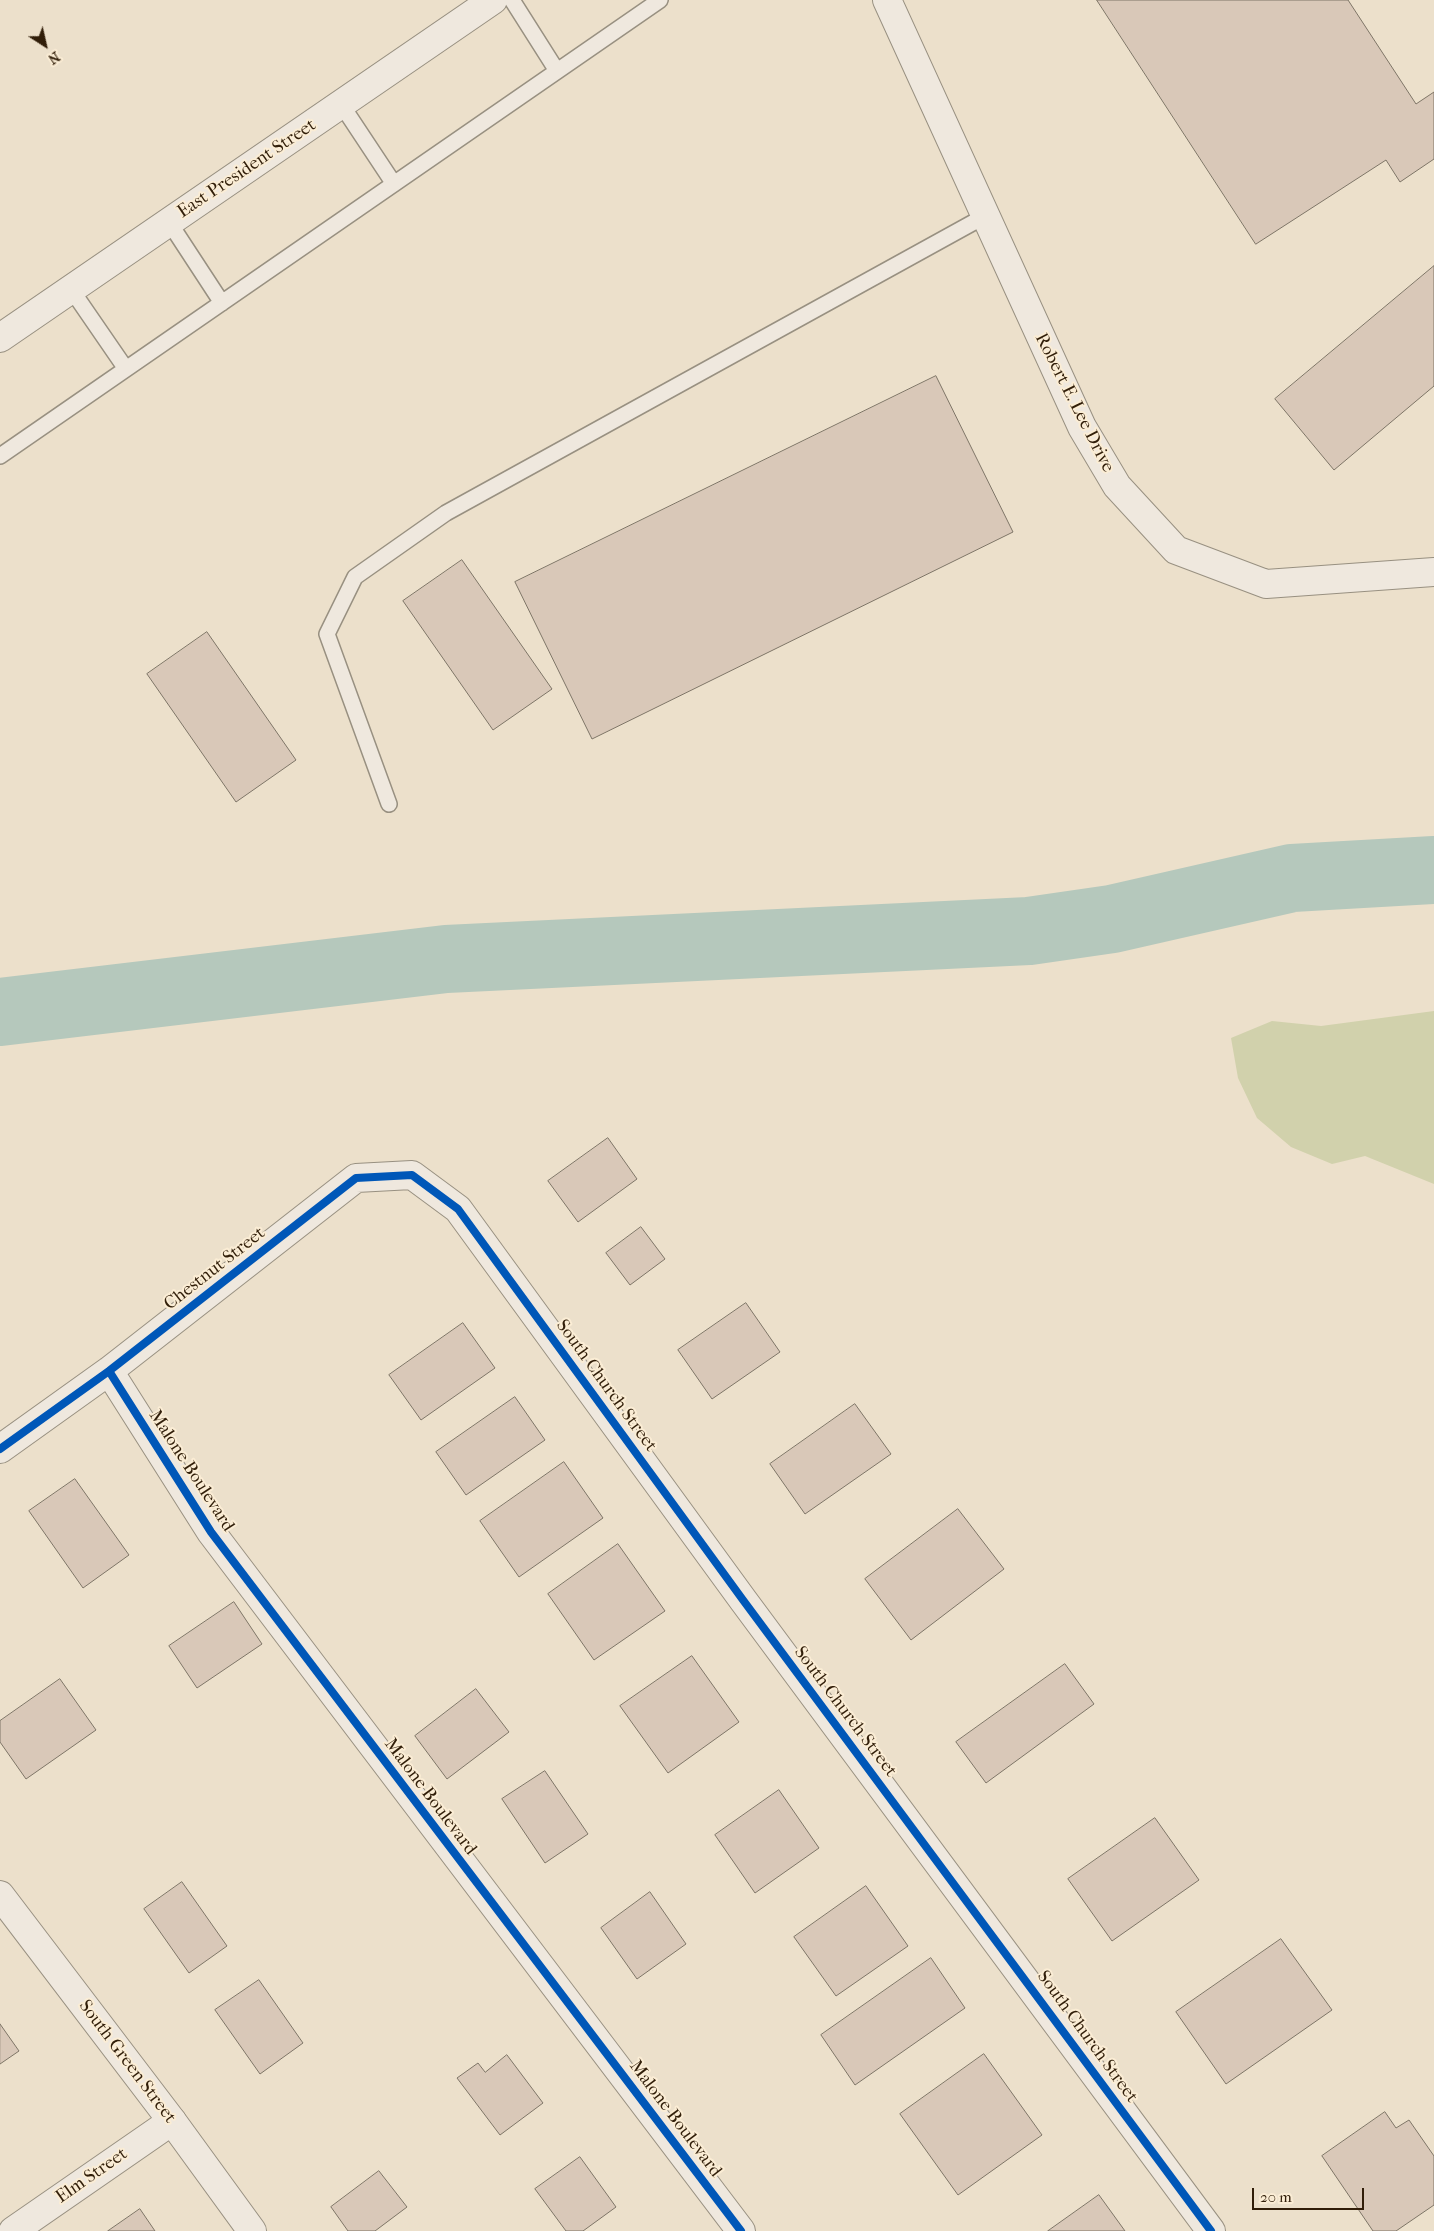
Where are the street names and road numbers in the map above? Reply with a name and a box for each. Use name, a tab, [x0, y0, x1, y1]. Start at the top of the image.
street label: East President Street	[174, 115, 320, 223]
street label: Robert E. Lee Drive	[1030, 330, 1118, 476]
street label: Chestnut Street	[160, 1223, 270, 1315]
street label: South Church Street	[551, 1316, 661, 1456]
street label: Malone Boulevard	[144, 1406, 238, 1536]
street label: South Church Street	[789, 1642, 901, 1782]
street label: Malone Boulevard	[379, 1734, 481, 1860]
street label: South Church Street	[1032, 1967, 1142, 2107]
street label: South Green Street	[74, 1996, 180, 2128]
street label: Malone Boulevard	[624, 2056, 726, 2182]
street label: Elm Street	[52, 2144, 132, 2208]

